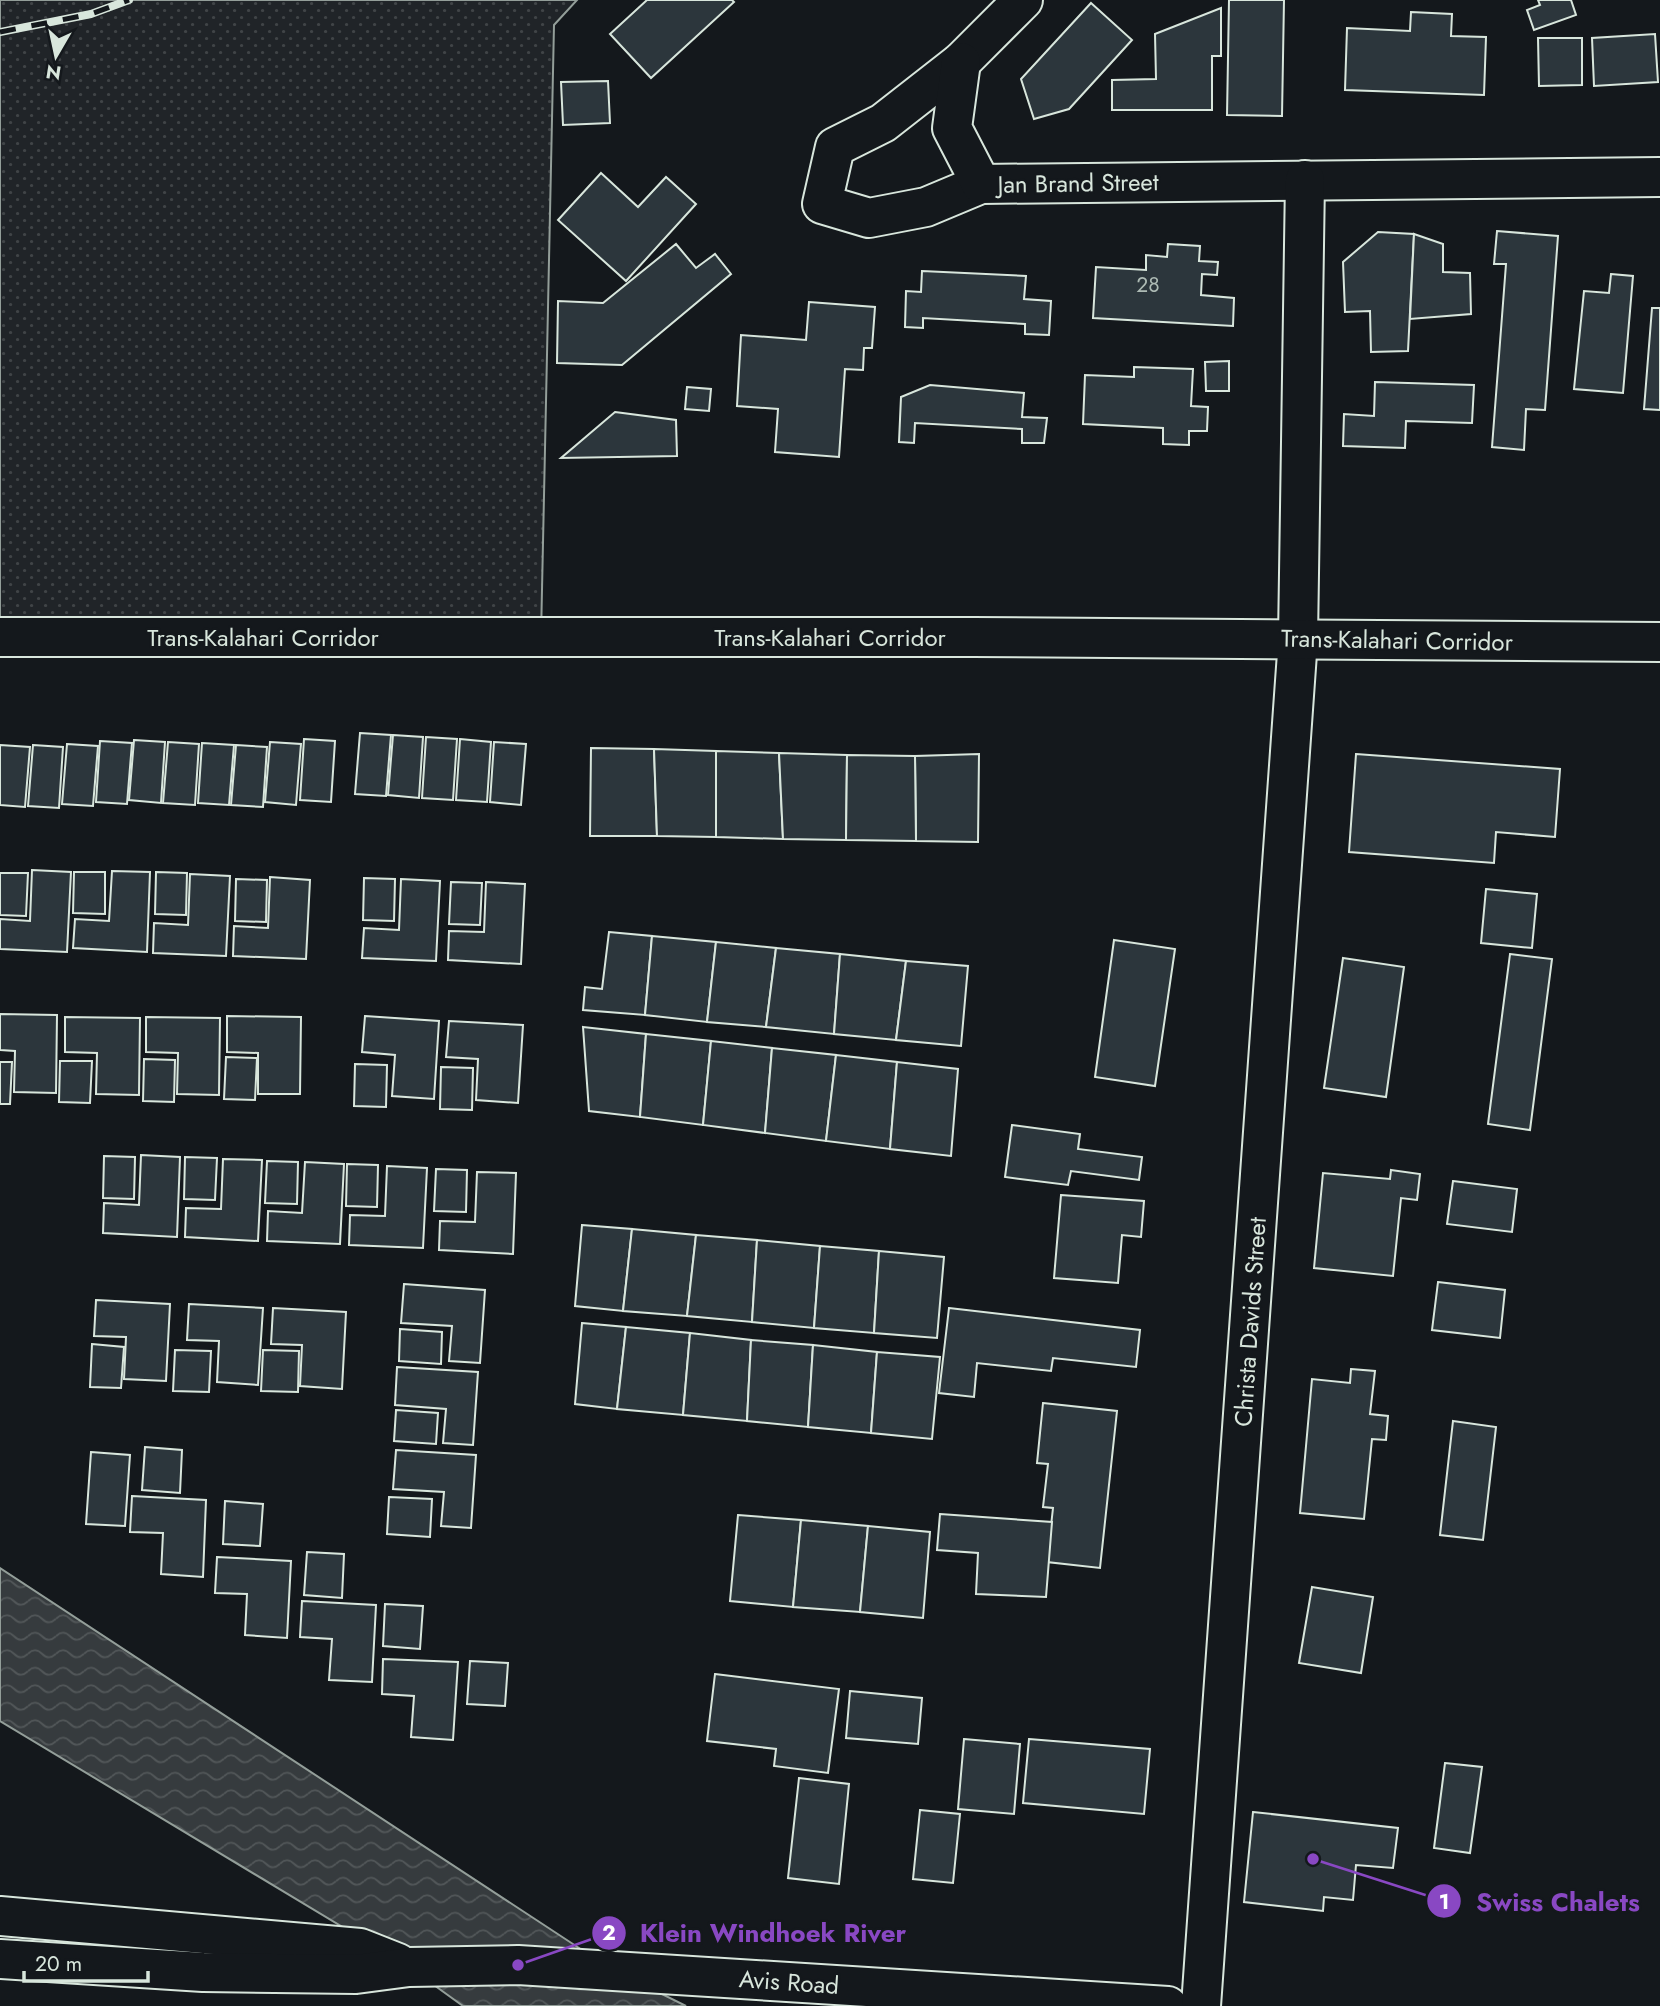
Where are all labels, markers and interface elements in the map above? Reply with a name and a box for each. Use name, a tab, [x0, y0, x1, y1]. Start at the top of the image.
north arrow	[21, 21, 91, 91]
text: N	[44, 58, 63, 87]
street label: Jan Brand Street	[994, 164, 1159, 202]
house number: 28	[1136, 270, 1160, 300]
street label: Trans-Kalahari Corridor	[147, 620, 380, 655]
street label: Trans-Kalahari Corridor	[714, 620, 947, 655]
street label: Trans-Kalahari Corridor	[1281, 620, 1514, 660]
street label: Christa Davids Street	[1225, 1216, 1275, 1428]
callout: Swiss Chalets	[1427, 1878, 1654, 1925]
text: Swiss Chalets	[1476, 1883, 1640, 1921]
text: 1	[1439, 1887, 1449, 1917]
callout: Klein Windhoek River	[591, 1909, 921, 1956]
text: Klein Windhoek River	[640, 1914, 907, 1952]
text: 2	[602, 1918, 616, 1948]
scale bar	[24, 1940, 149, 1984]
text: 20 m	[35, 1949, 82, 1979]
street label: Avis Road	[738, 1961, 840, 2003]

